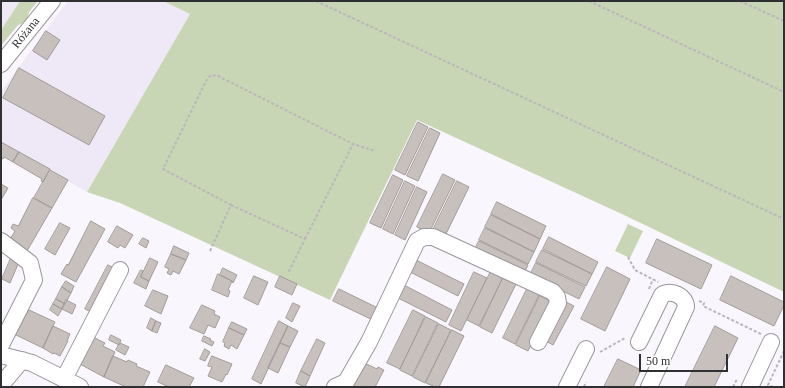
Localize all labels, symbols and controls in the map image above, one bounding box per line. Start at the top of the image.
street label: Różana [9,14,43,52]
scale bar [641,346,730,372]
text: 50 m [646,354,670,368]

